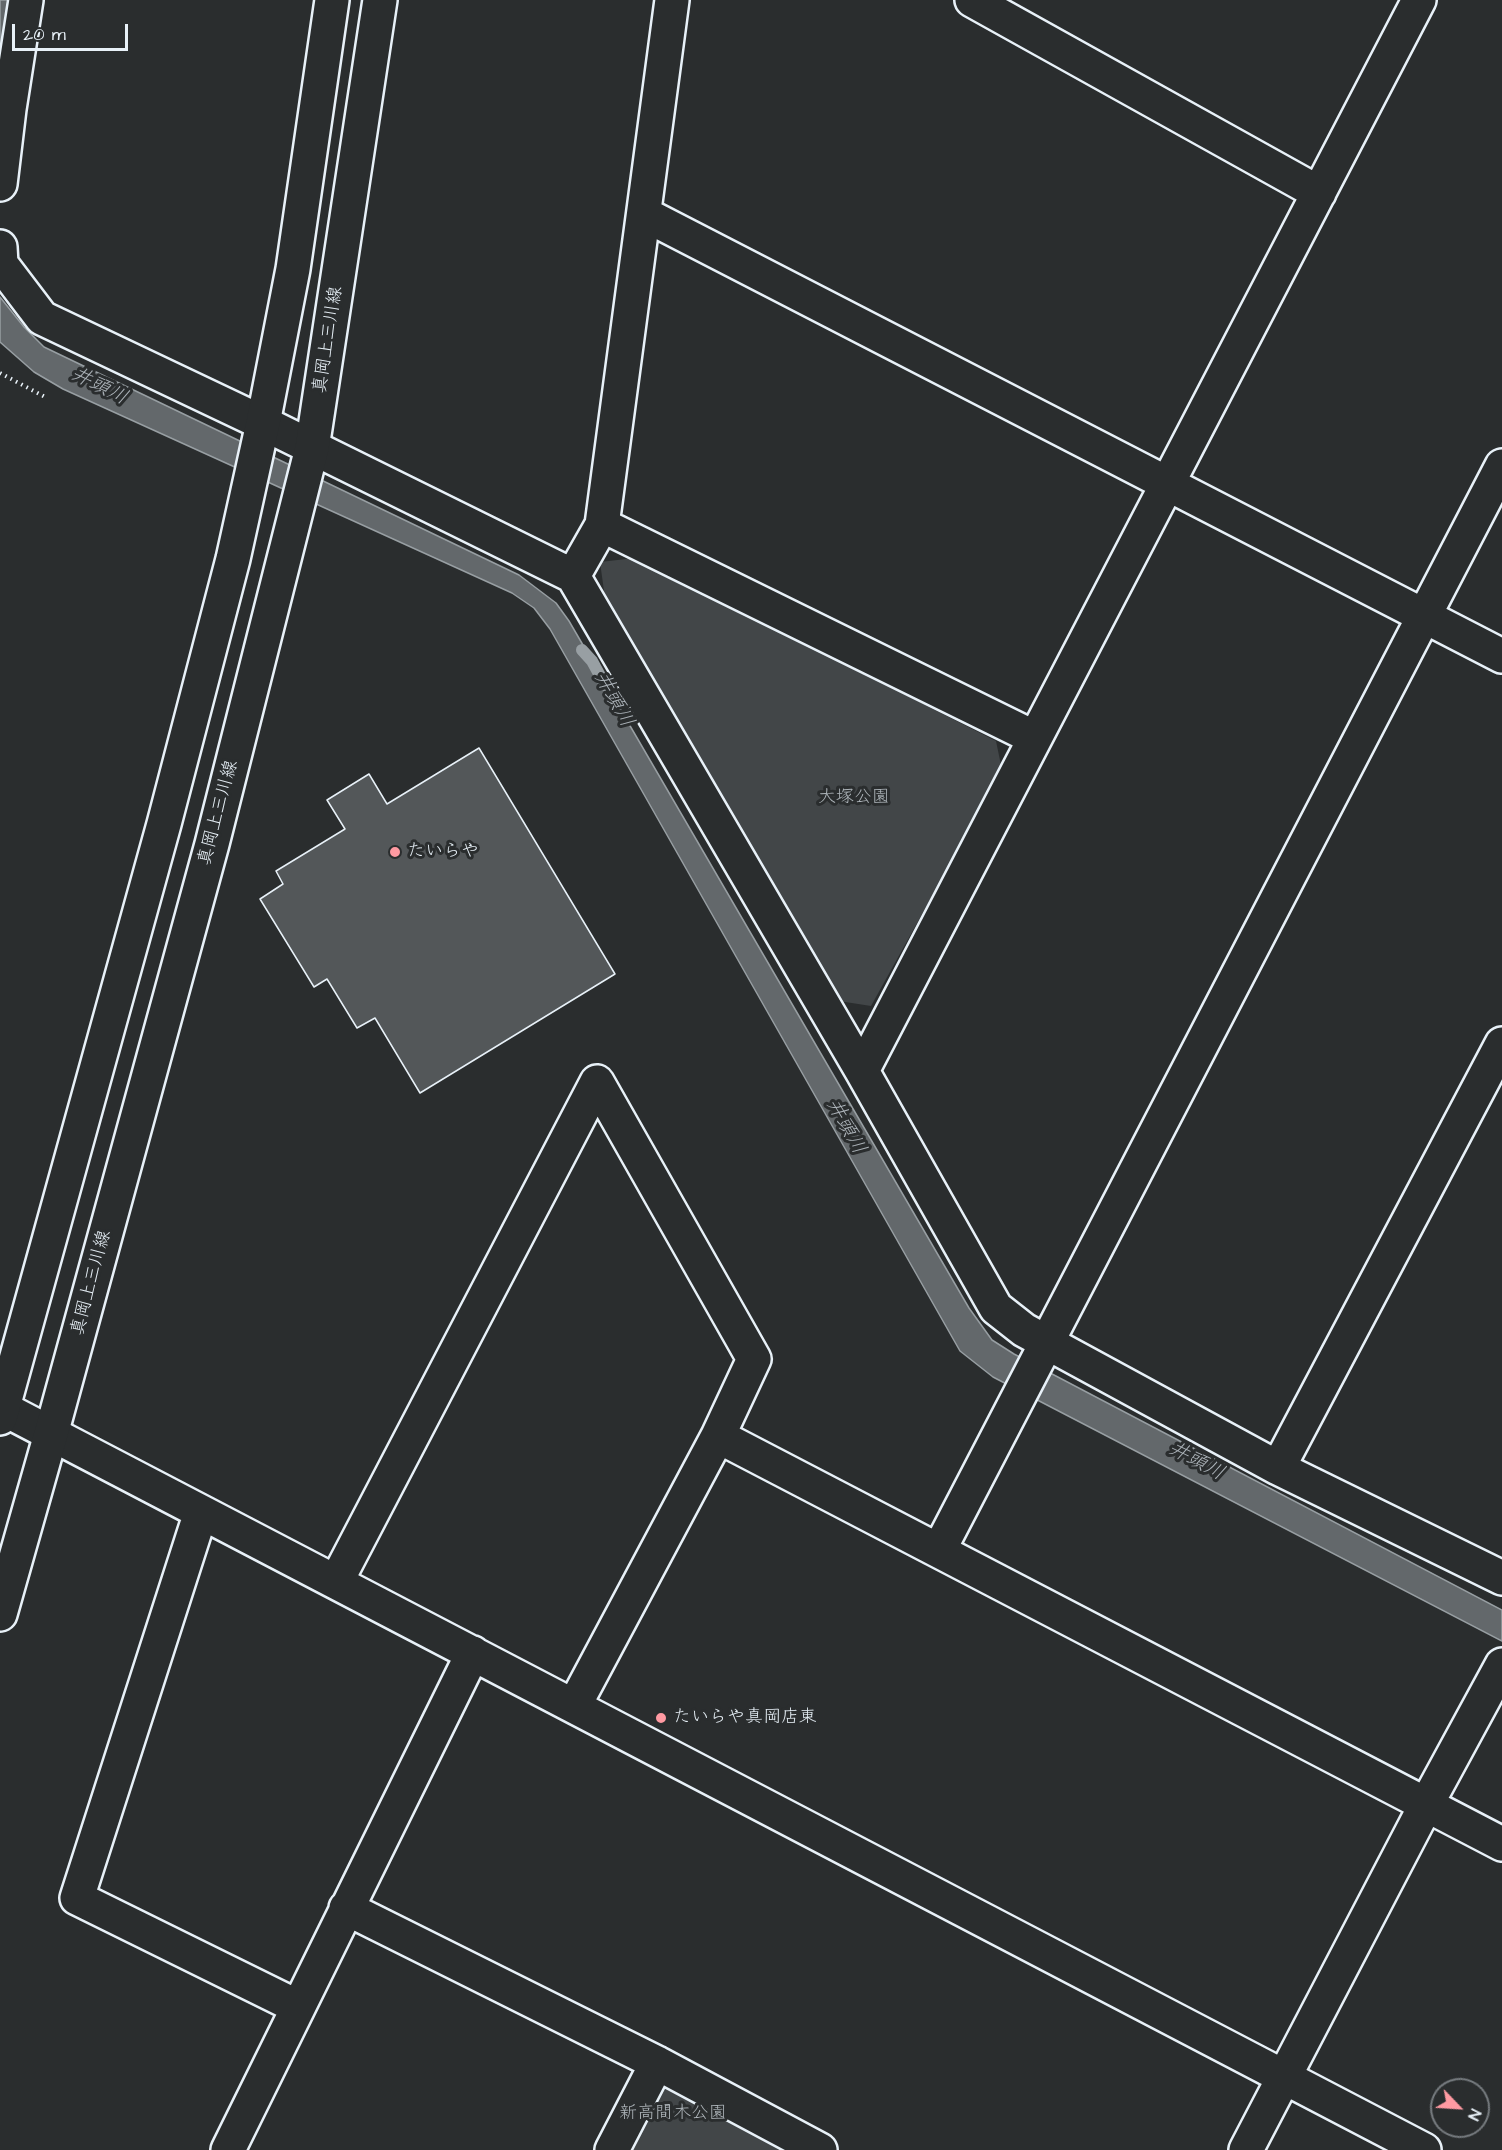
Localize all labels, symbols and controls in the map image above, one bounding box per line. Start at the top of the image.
scale bar [15,12,130,50]
text: 20 m [23,22,66,47]
street label: 真岡上三川線 [310,285,348,395]
water label: 井頭川 [67,363,131,411]
water label: 井頭川 [588,668,638,732]
street label: 真岡上三川線 [195,758,243,868]
park label: 大塚公園 [818,787,890,809]
place label: たいらや [407,841,479,863]
marker: たいらや [388,845,402,859]
water label: 井頭川 [820,1095,870,1159]
street label: 真岡上三川線 [68,1228,116,1338]
water label: 井頭川 [1164,1437,1228,1487]
place label: たいらや真岡店東 [673,1707,817,1729]
marker: たいらや真岡店東 [654,1711,668,1725]
north arrow [1430,2078,1490,2138]
park label: 新高間木公園 [619,2103,727,2125]
text: N [1462,2106,1487,2124]

